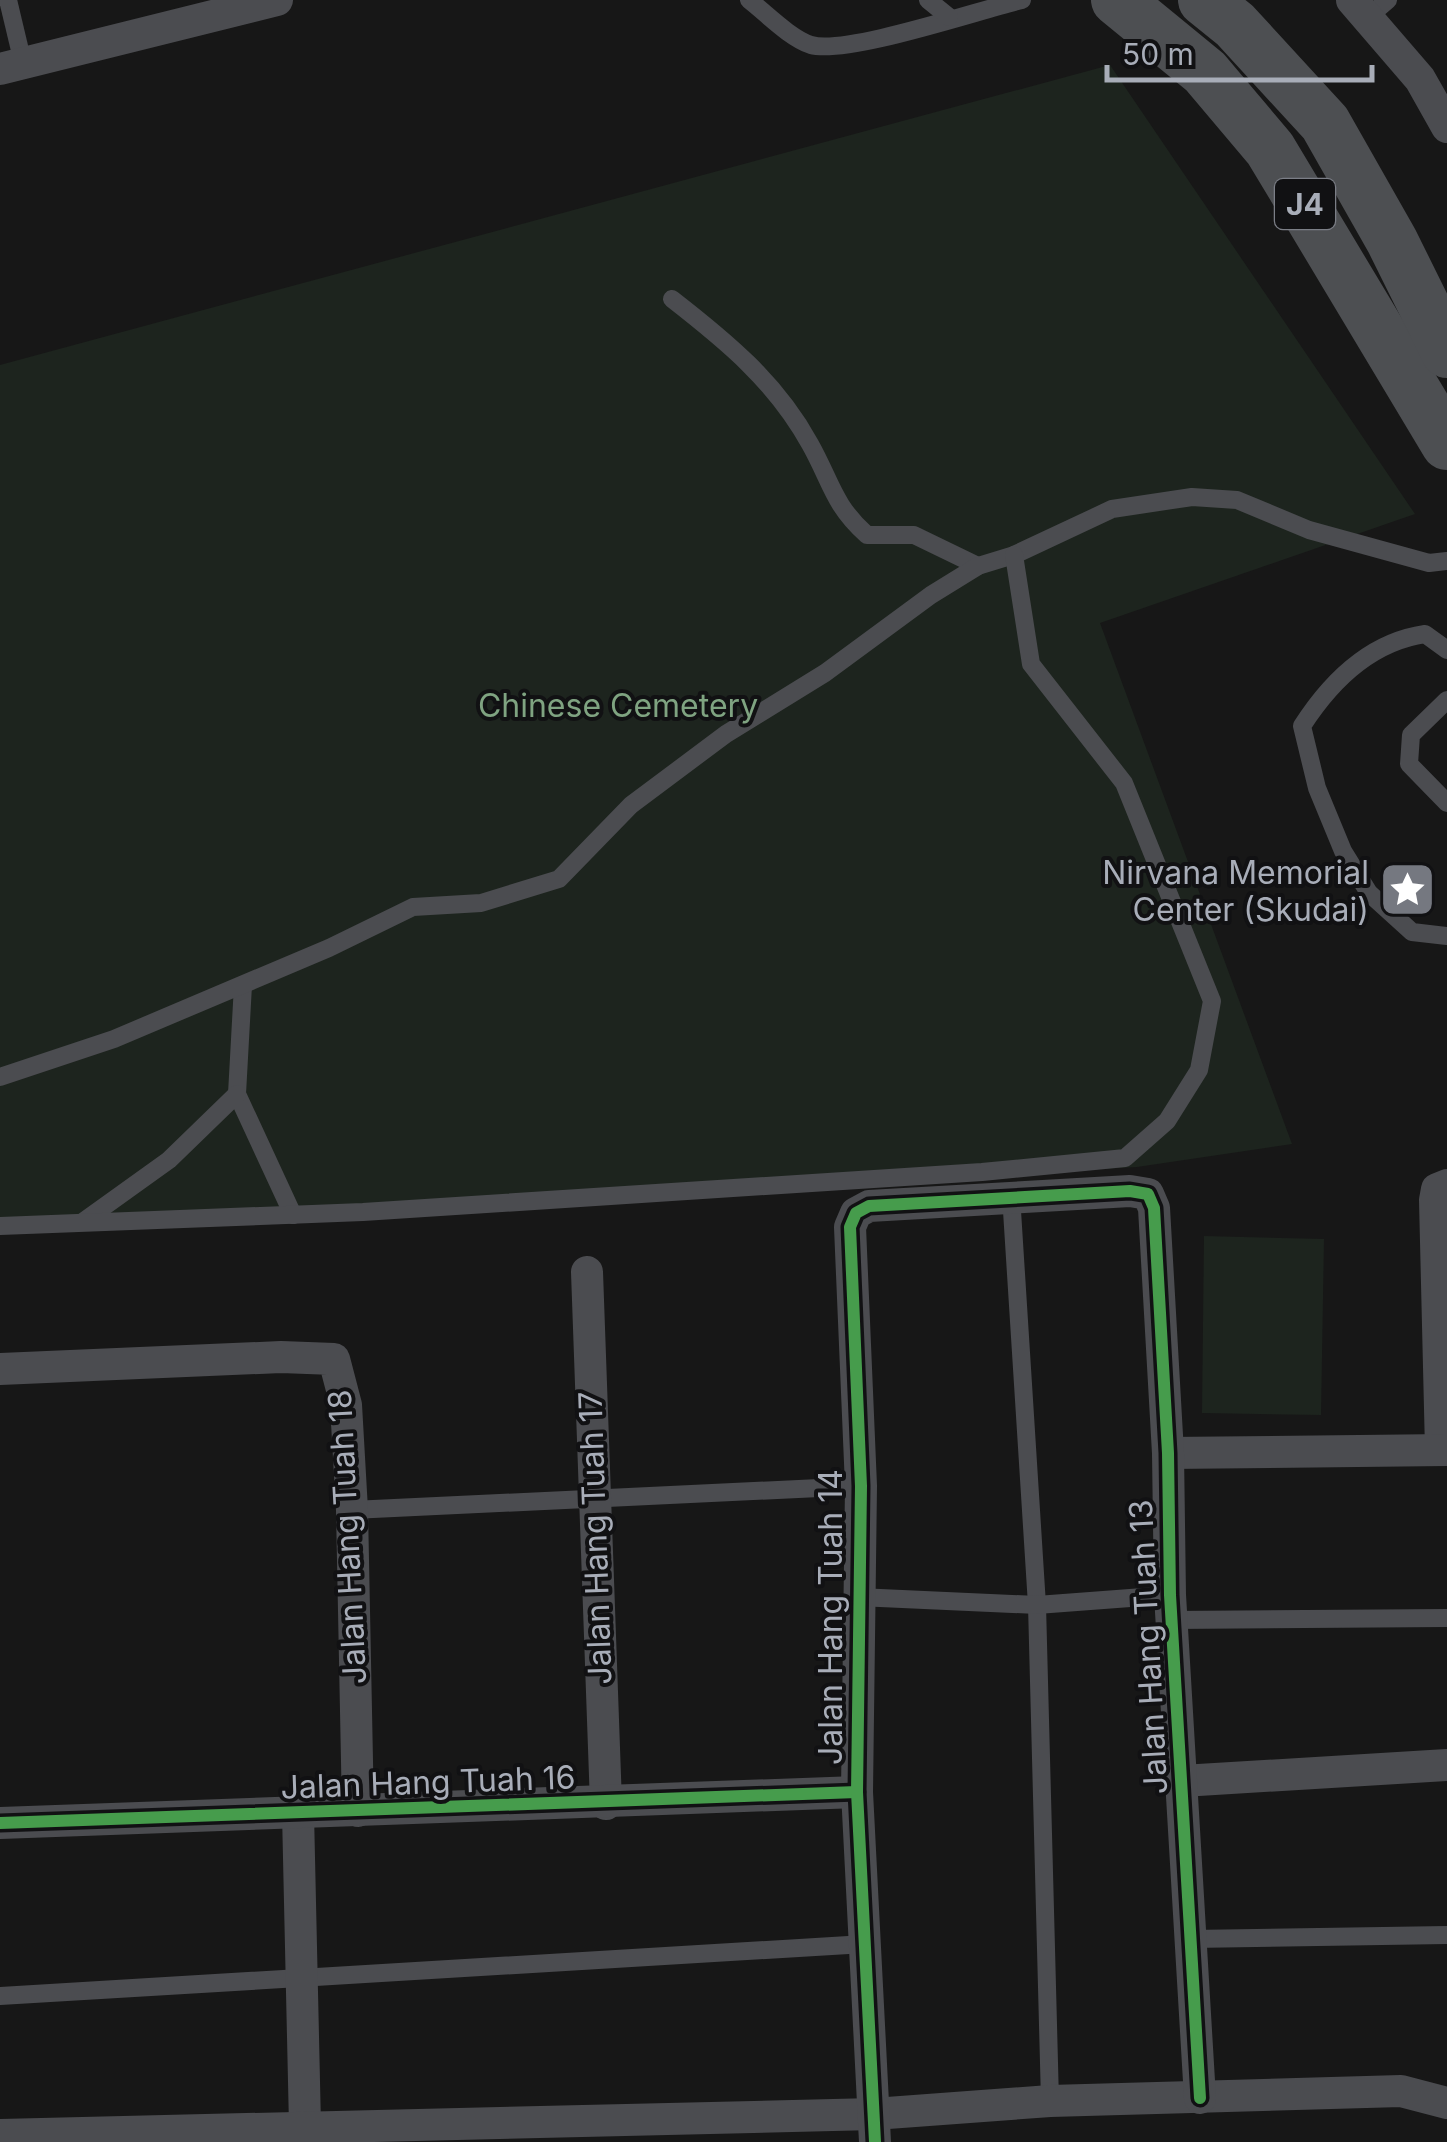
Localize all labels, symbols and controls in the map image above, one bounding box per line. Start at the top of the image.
scale bar [1107,20,1372,82]
text: 50 m [1122,36,1194,72]
road number: J4 [1275,179,1335,229]
park label: Chinese Cemetery [478,686,758,725]
place label: Nirvana Memorial Center (Skudai) [1102,853,1369,929]
place icon: Nirvana Memorial Center (Skudai) [1378,860,1438,920]
street label: Jalan Hang Tuah 18 [320,1389,374,1685]
street label: Jalan Hang Tuah 17 [570,1391,620,1685]
street label: Jalan Hang Tuah 14 [811,1469,850,1765]
street label: Jalan Hang Tuah 13 [1121,1499,1175,1795]
street label: Jalan Hang Tuah 16 [280,1757,576,1807]

